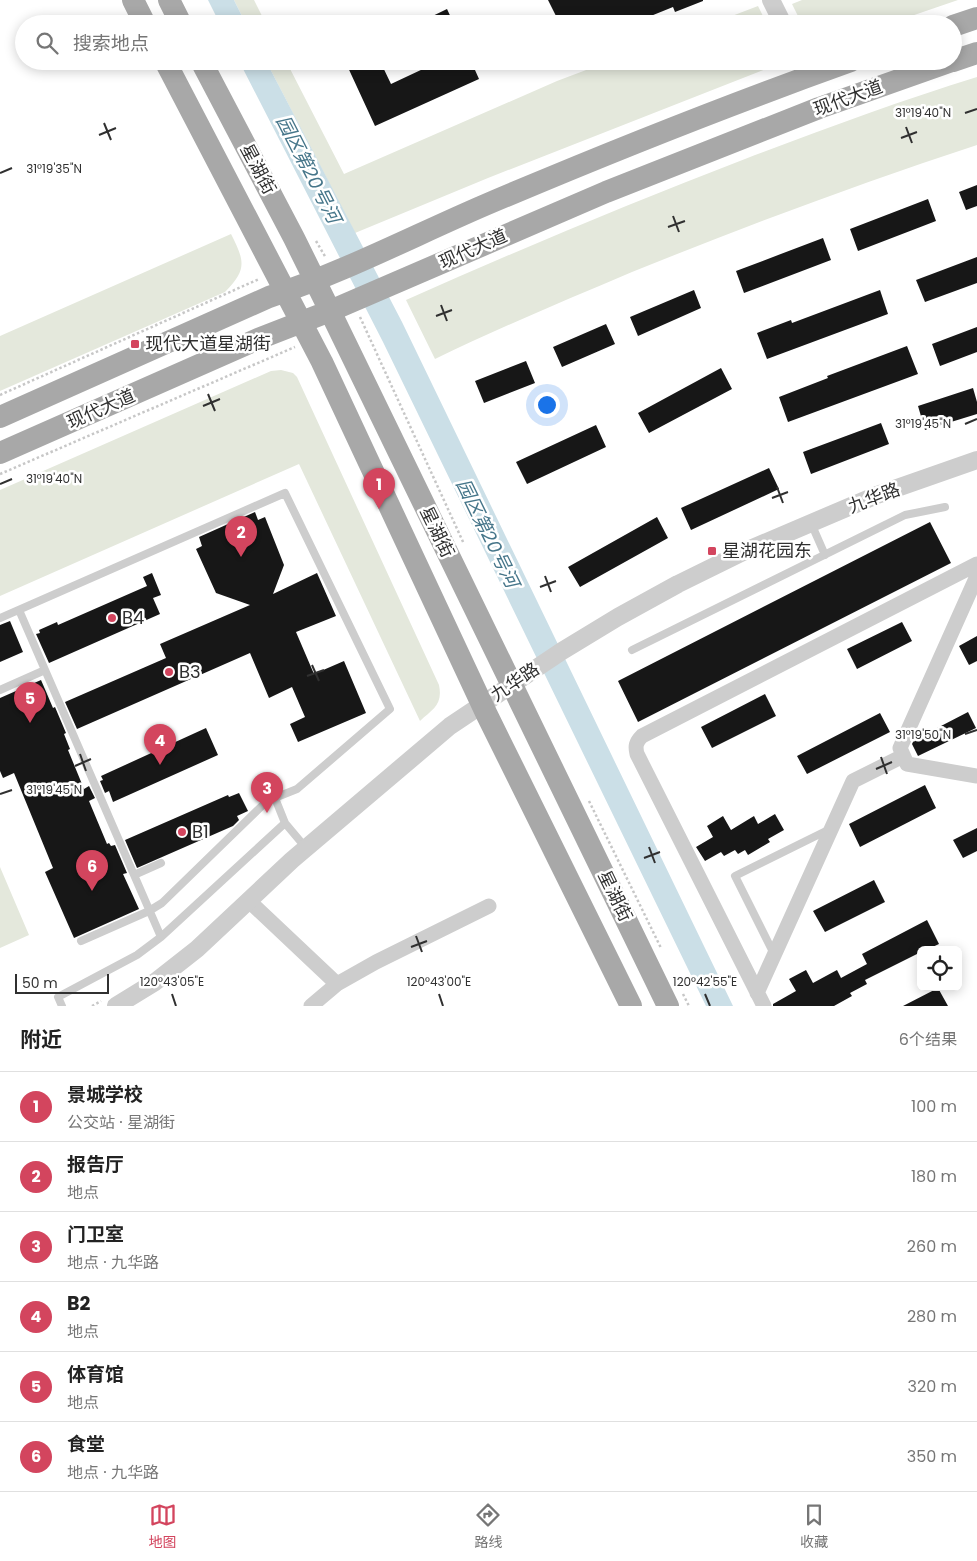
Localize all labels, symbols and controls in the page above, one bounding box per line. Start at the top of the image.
search box [15,15,962,70]
icon: search [33,29,61,57]
text: 搜索地点 [73,30,149,57]
street label: 现代大道 [810,73,886,122]
text: 31°19'40"N [895,104,951,121]
water label: 园区第20号河 [270,111,349,231]
street label: 星湖街 [235,139,282,198]
text: 31°19'35"N [26,160,82,177]
street label: 现代大道 [435,222,511,275]
place label: 现代大道星湖街 [145,331,271,356]
marker: 现代大道星湖街 [129,338,141,350]
street label: 现代大道 [63,382,139,435]
your location [534,392,560,418]
text: 31°19'45"N [895,415,951,432]
pin: 1 [363,468,395,509]
text: 31°19'40"N [26,470,82,487]
water label: 园区第20号河 [450,474,527,596]
street label: 九华路 [844,476,904,519]
street label: 星湖街 [414,502,461,562]
pin: 2 [225,516,257,557]
place label: 星湖花园东 [722,538,812,563]
marker: 星湖花园东 [706,545,718,557]
place label: B4 [122,605,144,630]
marker: B4 [106,612,118,624]
street label: 九华路 [485,656,544,707]
place label: B3 [179,659,201,684]
marker: B3 [163,666,175,678]
pin: 5 [14,682,46,723]
pin: 4 [144,724,176,765]
text: 31°19'50"N [895,726,951,743]
pin: 3 [251,772,283,813]
text: 31°19'45"N [26,781,82,798]
place label: B1 [192,819,209,844]
marker: B1 [176,826,188,838]
pin: 6 [76,850,108,891]
street label: 星湖街 [592,866,639,926]
map controls [917,946,962,991]
button: locate [917,946,962,991]
scale bar [15,971,109,994]
text: 50 m [22,973,58,993]
text: 120°43'05"E [140,973,204,990]
text: 120°43'00"E [407,973,471,990]
text: 120°42'55"E [673,973,737,990]
text: 附近 [20,1025,62,1054]
text: 6个结果 [899,1028,957,1051]
text: 景城学校 [67,1081,143,1108]
text: 1 [33,1095,39,1118]
text: 100 m [911,1095,957,1118]
text: 公交站 · 星湖街 [67,1111,175,1134]
text: 报告厅 [67,1151,124,1178]
text: 2 [31,1165,41,1188]
text: 180 m [911,1165,957,1188]
text: 地点 [67,1181,99,1204]
text: 门卫室 [67,1221,124,1248]
text: 3 [31,1235,41,1258]
text: 260 m [907,1235,957,1258]
text: 地点 · 九华路 [67,1251,159,1274]
text: B2 [67,1290,90,1317]
text: 4 [31,1305,41,1328]
text: 280 m [907,1305,957,1328]
text: 地点 [67,1320,99,1343]
text: 体育馆 [67,1361,124,1388]
text: 5 [31,1375,41,1398]
text: 320 m [908,1375,957,1398]
text: 地点 [67,1391,99,1414]
text: 食堂 [67,1431,105,1458]
text: 6 [31,1445,41,1468]
text: 350 m [907,1445,957,1468]
text: 地点 · 九华路 [67,1461,159,1484]
tab: 地图 [149,1501,177,1553]
tab: 路线 [474,1501,502,1553]
tab: 收藏 [800,1501,828,1553]

